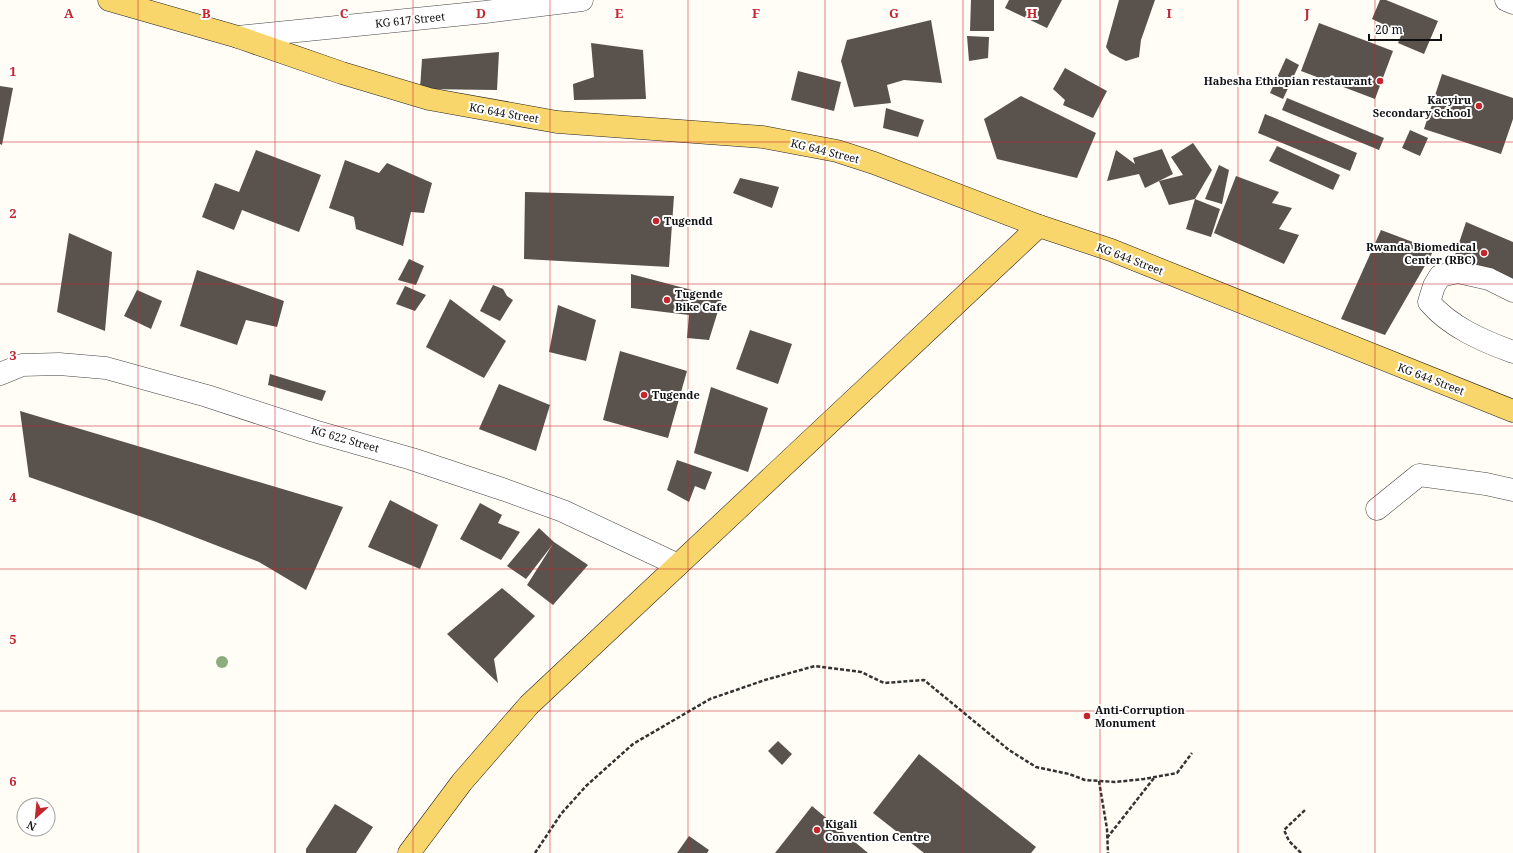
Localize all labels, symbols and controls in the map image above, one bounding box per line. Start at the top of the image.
text: A [64,4,74,22]
text: B [202,4,211,22]
text: C [340,4,349,22]
text: D [476,4,486,22]
text: E [615,4,624,22]
text: F [752,4,760,22]
text: G [889,4,899,22]
text: H [1027,4,1038,22]
text: I [1166,4,1172,22]
text: J [1303,4,1310,22]
street label: KG 617 Street [374,8,446,31]
scale bar [1369,16,1441,42]
text: 20 m [1375,21,1403,38]
text: 1 [9,62,17,80]
place label: Habesha Ethiopian restaurant [1204,73,1373,88]
marker: Habesha Ethiopian restaurant [1375,76,1385,86]
place label: Kacyiru Secondary School [1373,92,1472,120]
street label: KG 644 Street [468,99,540,126]
marker: Kacyiru Secondary School [1474,101,1484,111]
street label: KG 644 Street [789,135,861,166]
text: 2 [9,204,17,222]
place label: Tugendd [664,213,713,228]
marker: Tugendd [651,216,661,226]
street label: KG 644 Street [1095,239,1166,278]
place label: Rwanda Biomedical Center (RBC) [1366,239,1476,267]
marker: Rwanda Biomedical Center (RBC) [1479,248,1489,258]
place label: Tugende Bike Cafe [675,286,727,314]
marker: Tugende Bike Cafe [662,295,672,305]
text: 3 [9,346,17,364]
street label: KG 644 Street [1396,359,1467,398]
place label: Tugende [652,387,700,402]
marker: Tugende [639,390,649,400]
street label: KG 622 Street [309,422,381,455]
text: 4 [9,488,17,506]
text: 5 [9,630,17,648]
place label: Anti-Corruption Monument [1095,702,1185,730]
marker: Anti-Corruption Monument [1082,711,1092,721]
text: 6 [9,772,17,790]
north arrow [16,797,56,837]
place label: Kigali Convention Centre [825,816,930,844]
text: N [24,818,39,835]
marker: Kigali Convention Centre [812,825,822,835]

